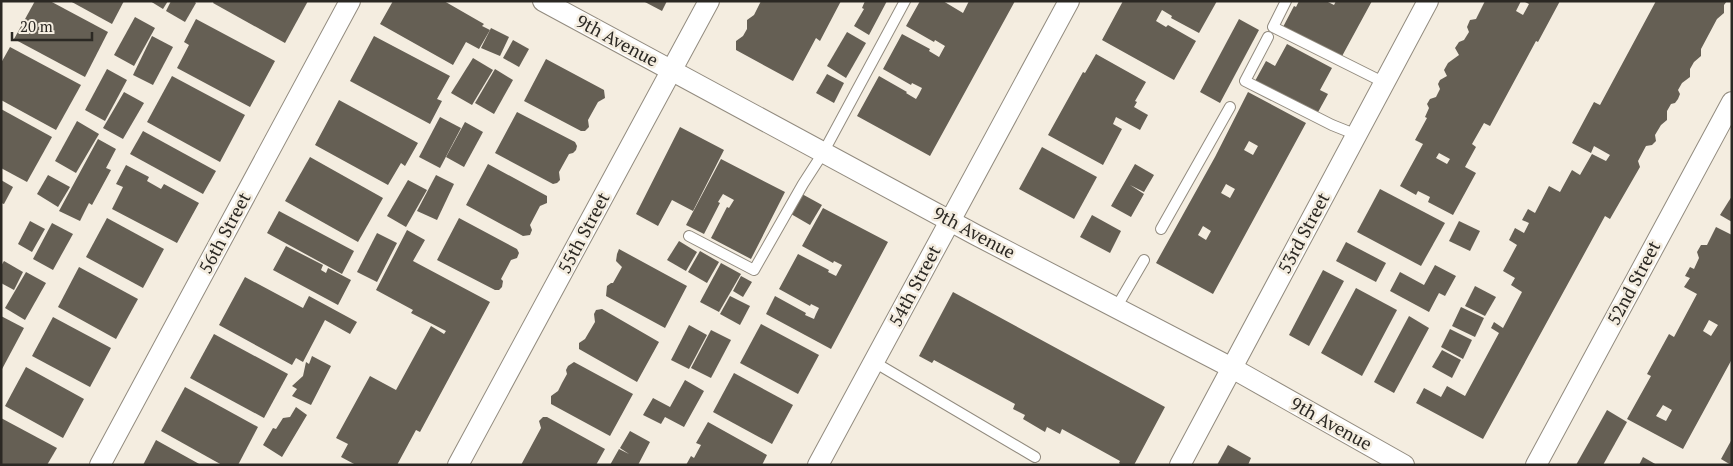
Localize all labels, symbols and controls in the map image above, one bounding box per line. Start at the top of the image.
street label: 9th Avenue [572,8,663,72]
scale bar [12,10,92,42]
text: 20 m [20,16,53,36]
street label: 56th Street [193,187,256,277]
street label: 55th Street [552,187,615,277]
street label: 53rd Street [1272,188,1335,277]
street label: 9th Avenue [929,200,1020,264]
street label: 52nd Street [1601,236,1666,329]
street label: 54th Street [883,240,946,330]
street label: 9th Avenue [1286,391,1377,455]

